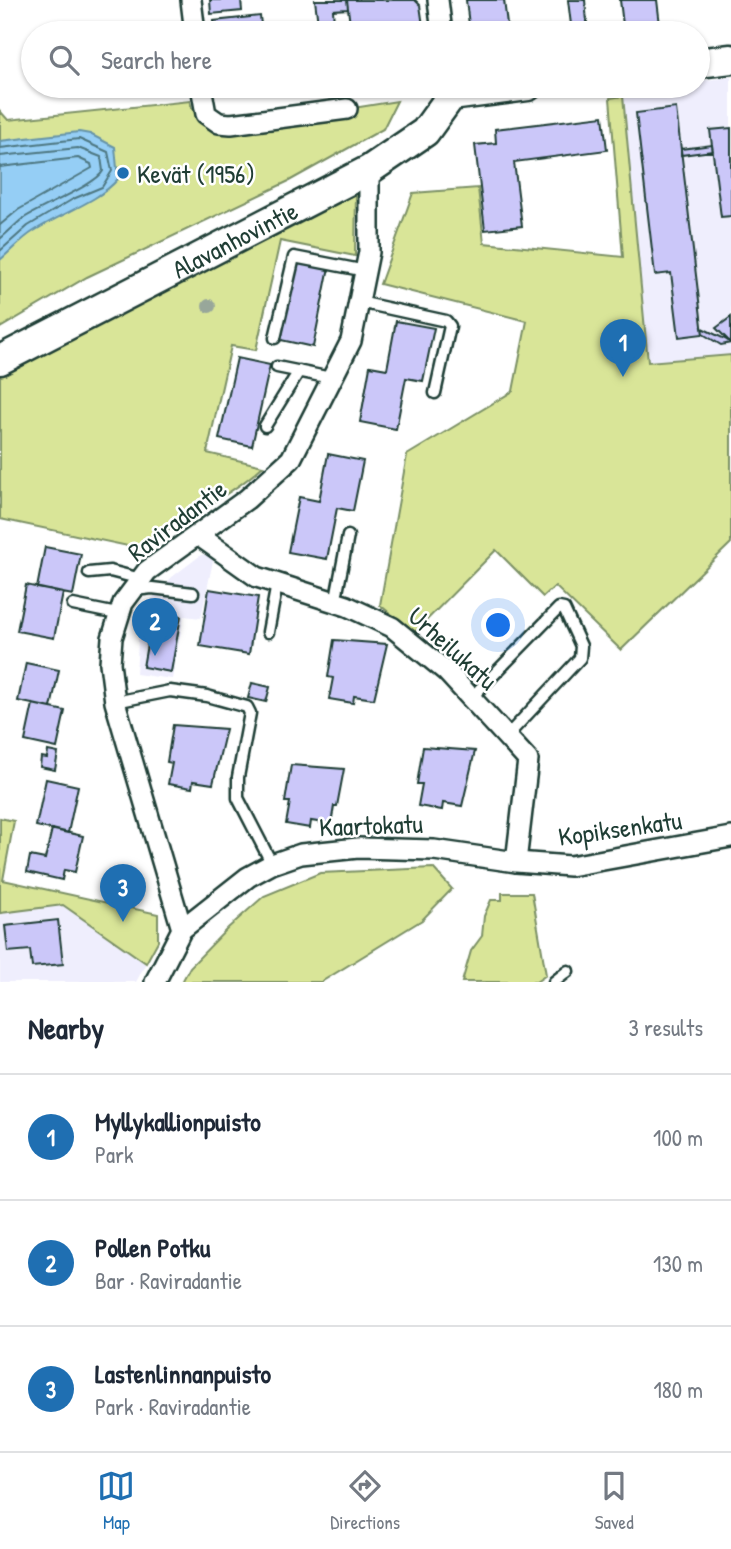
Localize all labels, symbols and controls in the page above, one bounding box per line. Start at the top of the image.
search box [21,21,710,98]
icon: search [45,41,83,79]
text: Search here [101,42,212,77]
place label: Kevät (1956) [137,156,255,191]
marker: Kevät (1956) [115,165,131,181]
street label: Alavanhovintie [166,192,304,286]
pin: 1 [600,319,646,377]
street label: Raviradantie [120,471,234,569]
pin: 2 [132,598,178,656]
street label: Urheilukatu [401,599,505,697]
your location [481,608,515,642]
street label: Kopiksenkatu [556,802,684,854]
street label: Kaartokatu [319,806,423,844]
pin: 3 [100,864,146,922]
text: Nearby [28,1008,104,1048]
text: 3 results [628,1012,703,1043]
text: Myllykallionpuisto [95,1104,261,1139]
text: 1 [47,1122,55,1153]
text: 100 m [653,1122,703,1153]
text: Park [95,1139,133,1170]
text: Pollen Potku [95,1230,210,1265]
text: 2 [46,1248,56,1279]
text: 130 m [653,1248,703,1279]
text: Bar · Raviradantie [95,1265,242,1296]
text: Lastenlinnanpuisto [95,1356,271,1391]
text: 3 [46,1374,56,1405]
text: 180 m [653,1374,703,1405]
text: Park · Raviradantie [95,1391,251,1422]
tab: Map [97,1467,135,1535]
tab: Directions [330,1467,400,1535]
tab: Saved [595,1467,634,1535]

